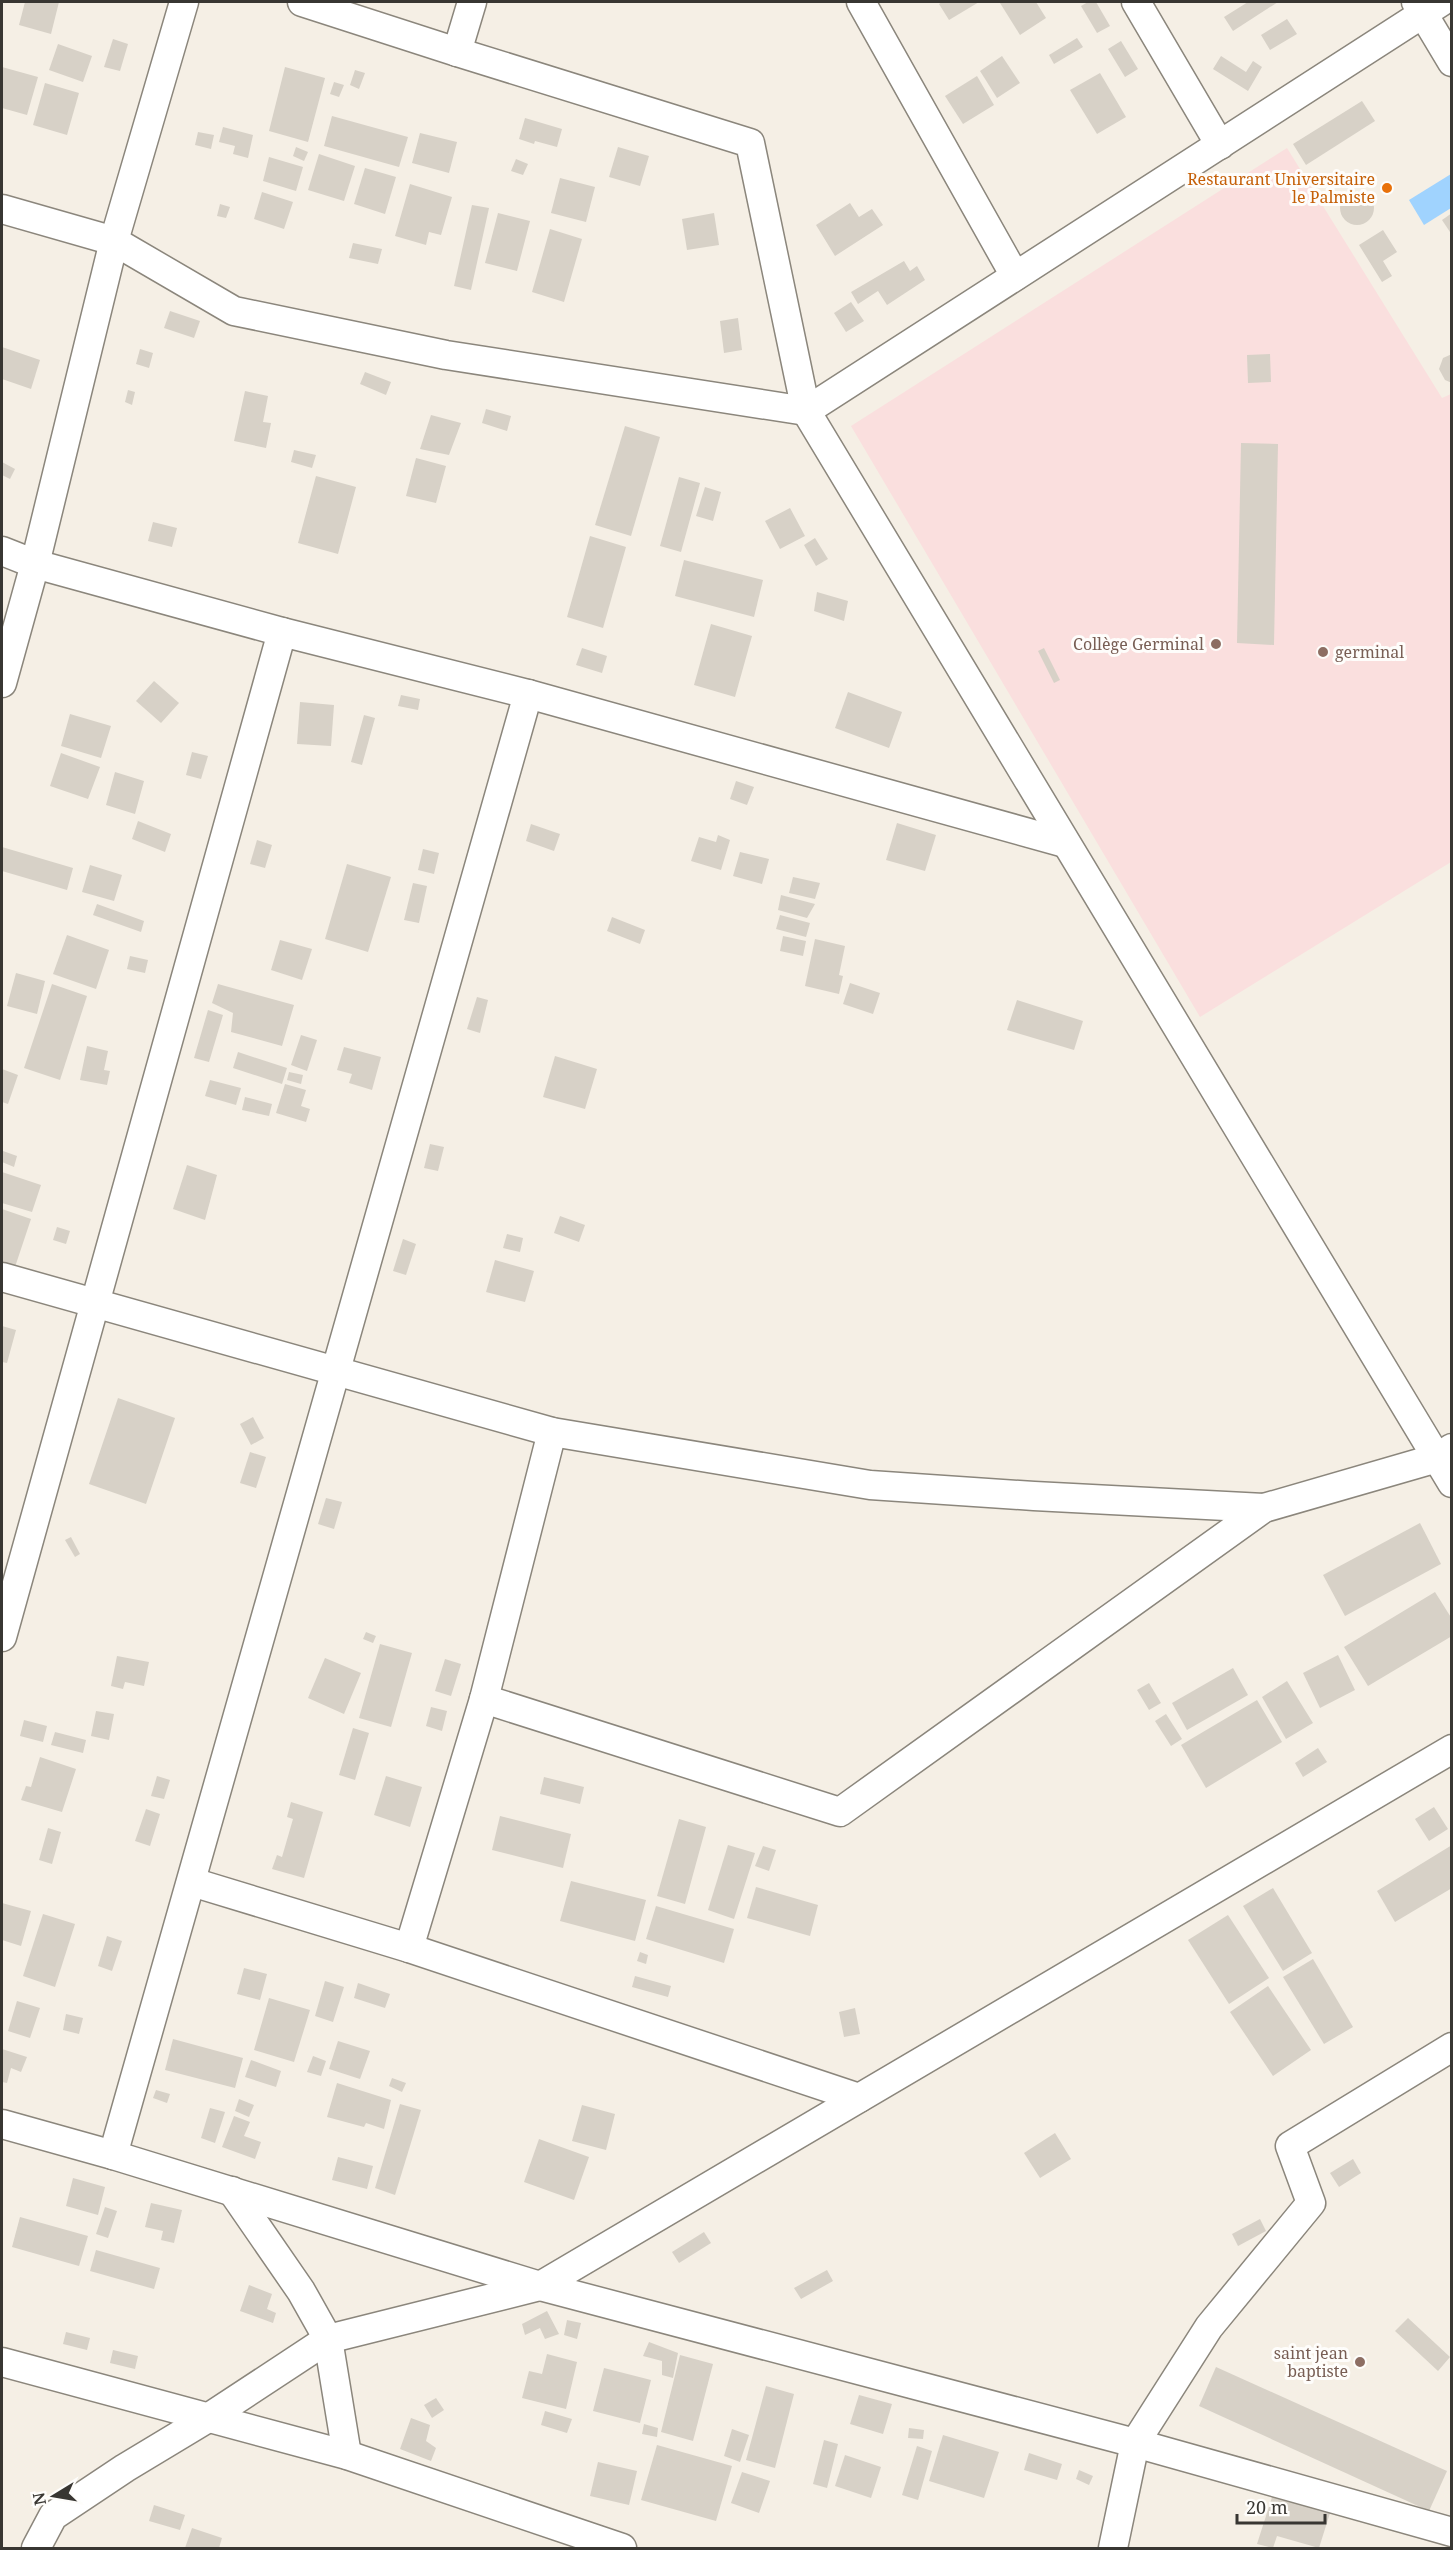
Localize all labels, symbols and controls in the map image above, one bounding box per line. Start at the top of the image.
place label: Restaurant Universitaire le Palmiste [1187,168,1375,208]
marker: Restaurant Universitaire le Palmiste [1380,181,1394,195]
place label: Collège Germinal [1073,633,1204,655]
marker: Collège Germinal [1209,637,1223,651]
place label: germinal [1335,641,1404,663]
marker: germinal [1316,645,1330,659]
place label: saint jean baptiste [1274,2342,1348,2382]
marker: saint jean baptiste [1353,2355,1367,2369]
north arrow [24,2466,84,2526]
scale bar [1237,2487,1326,2525]
text: N [27,2490,51,2507]
text: 20 m [1246,2495,1288,2519]

